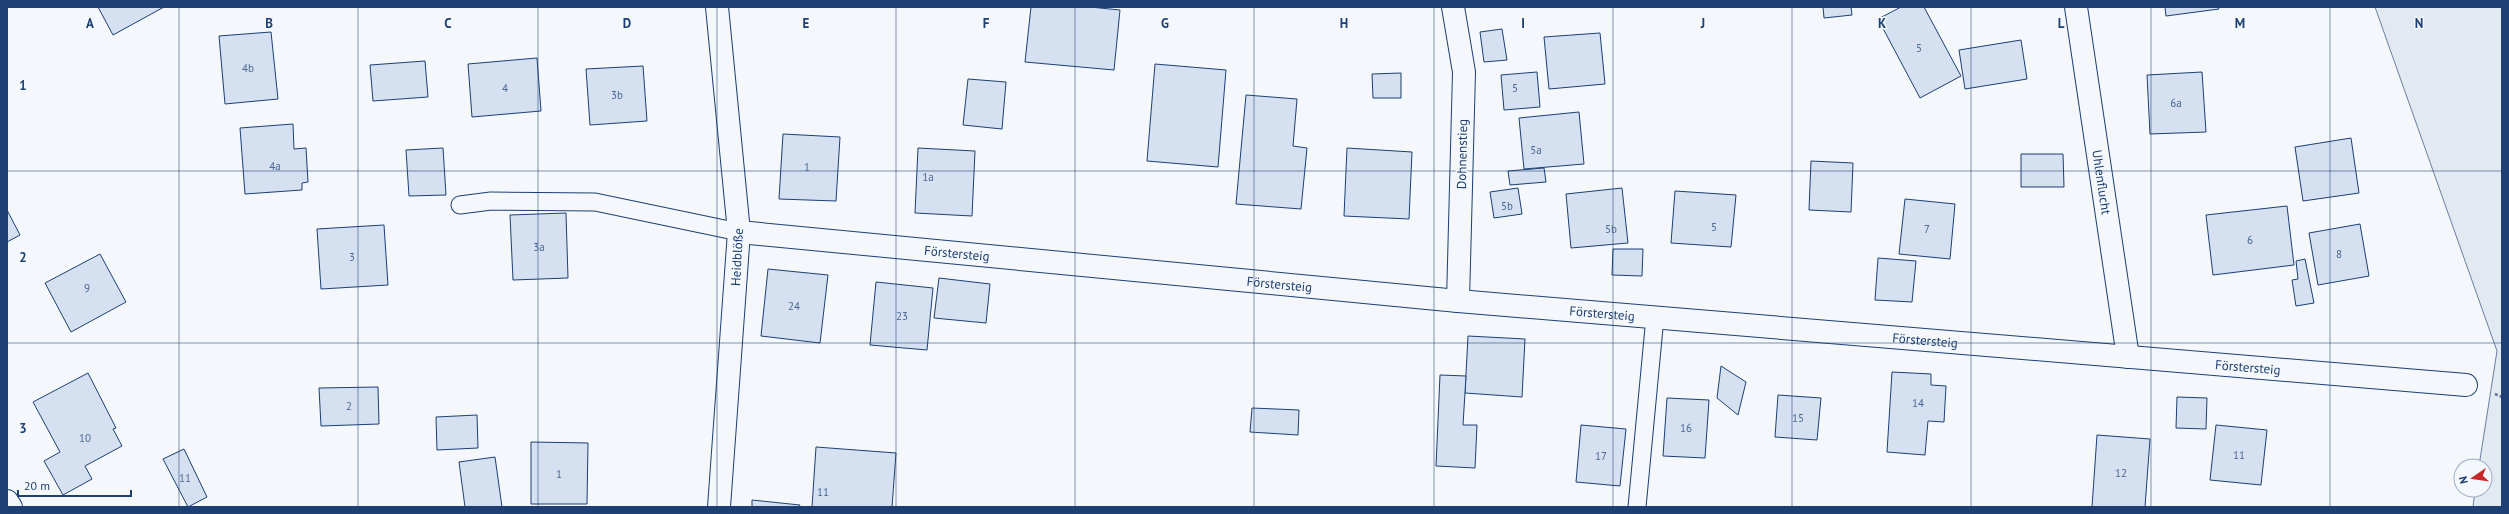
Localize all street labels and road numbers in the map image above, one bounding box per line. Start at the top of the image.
street label: Dohnenstieg [1453,119,1471,189]
street label: Uhlenflucht [2089,149,2115,216]
street label: Heidblöße [727,228,747,286]
street label: Förstersteig [923,241,991,265]
street label: Förstersteig [1246,272,1313,295]
street label: Förstersteig [1569,302,1636,324]
street label: Förstersteig [1892,329,1959,351]
street label: Förstersteig [2214,356,2281,378]

